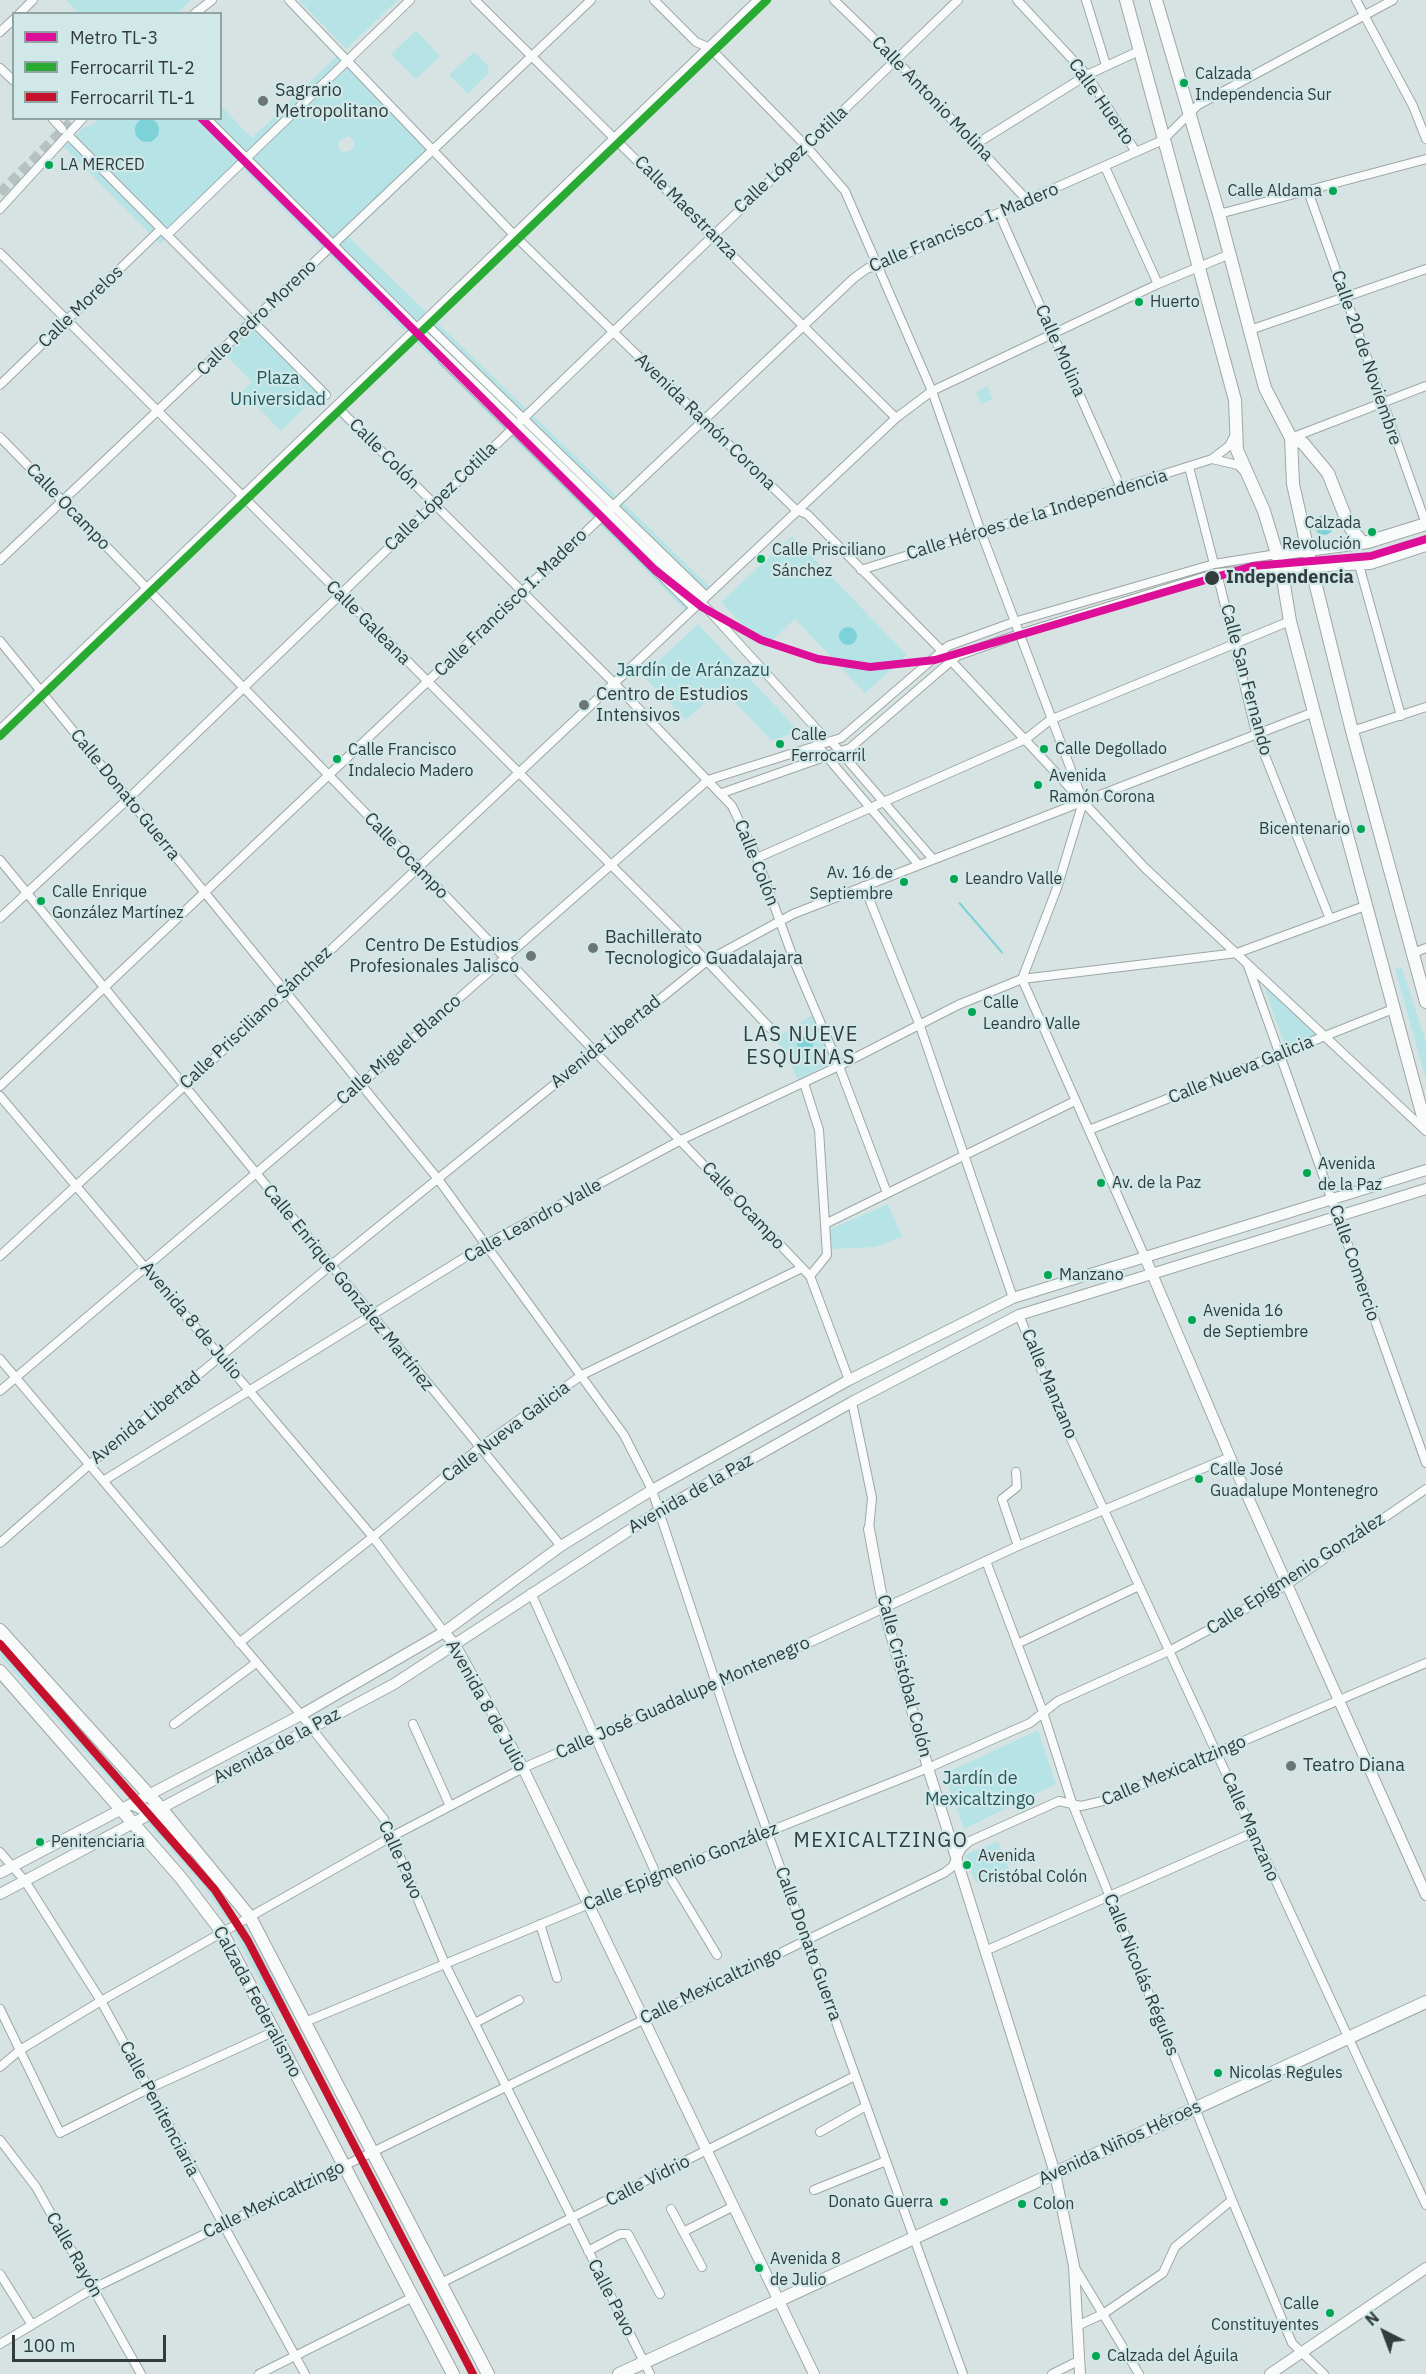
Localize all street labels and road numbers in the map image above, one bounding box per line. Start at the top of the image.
street label: Calle Antonio Molina [867,32,997,166]
street label: Calle Huerto [1063,55,1139,149]
street label: Calle López Cotilla [730,102,852,218]
street label: Calle Maestranza [630,152,742,264]
street label: Calle Francisco I. Madero [866,178,1062,278]
street label: Calle Pedro Moreno [193,255,321,381]
street label: Calle Morelos [34,261,128,353]
street label: Calle 20 de Noviembre [1326,268,1406,448]
street label: Calle Molina [1030,302,1090,400]
street label: Avenida Ramón Corona [630,349,780,495]
street label: Calle Colón [344,414,424,494]
street label: Calle López Cotilla [380,438,502,556]
street label: Calle Ocampo [21,459,115,555]
street label: Calle Héroes de la Independencia [904,465,1170,565]
street label: Calle Francisco I. Madero [430,524,592,682]
street label: Calle Galeana [321,576,415,670]
street label: Calle San Fernando [1215,602,1277,758]
street label: Calle Donato Guerra [65,725,185,865]
street label: Calle Ocampo [359,808,453,904]
street label: Calle Colón [729,817,783,909]
street label: Calle Prisciliano Sánchez [175,942,337,1094]
street label: Calle Miguel Blanco [332,990,466,1110]
street label: Avenida Libertad [546,991,666,1093]
street label: Calle Nueva Galicia [1165,1031,1317,1109]
street label: Calle Ocampo [697,1158,789,1254]
street label: Calle Leandro Valle [460,1174,606,1268]
street label: Calle Enrique González Martínez [258,1180,438,1396]
street label: Calle Comercio [1324,1202,1384,1324]
street label: Avenida 8 de Julio [135,1258,247,1384]
street label: Calle Manzano [1016,1326,1082,1442]
street label: Avenida Libertad [86,1367,206,1469]
street label: Calle Nueva Galicia [438,1377,574,1487]
street label: Avenida de la Paz [625,1449,757,1539]
street label: Calle Epigmenio González [1203,1508,1389,1640]
street label: Calle Cristóbal Colón [872,1592,936,1760]
street label: Calle José Guadalupe Montenegro [552,1632,814,1764]
street label: Avenida 8 de Julio [441,1636,531,1776]
street label: Avenida de la Paz [210,1703,344,1789]
street label: Calle Mexicaltzingo [1098,1731,1250,1811]
street label: Calle Manzano [1216,1769,1284,1885]
street label: Calle Pavo [373,1817,427,1903]
street label: Calle Epigmenio González [581,1818,781,1916]
street label: Calle Donato Guerra [770,1864,846,2024]
street label: Calle Nicolás Régules [1099,1891,1183,2059]
street label: Calzada Federalismo [208,1923,306,2081]
street label: Calle Mexicaltzingo [637,1942,785,2030]
street label: Calle Penitenciaria [114,2038,204,2180]
street label: Avenida Niños Héroes [1035,2096,1205,2190]
street label: Calle Vidrio [602,2151,694,2211]
street label: Calle Mexicaltzingo [200,2156,348,2244]
street label: Calle Rayón [41,2209,107,2301]
street label: Calle Pavo [582,2256,640,2340]

